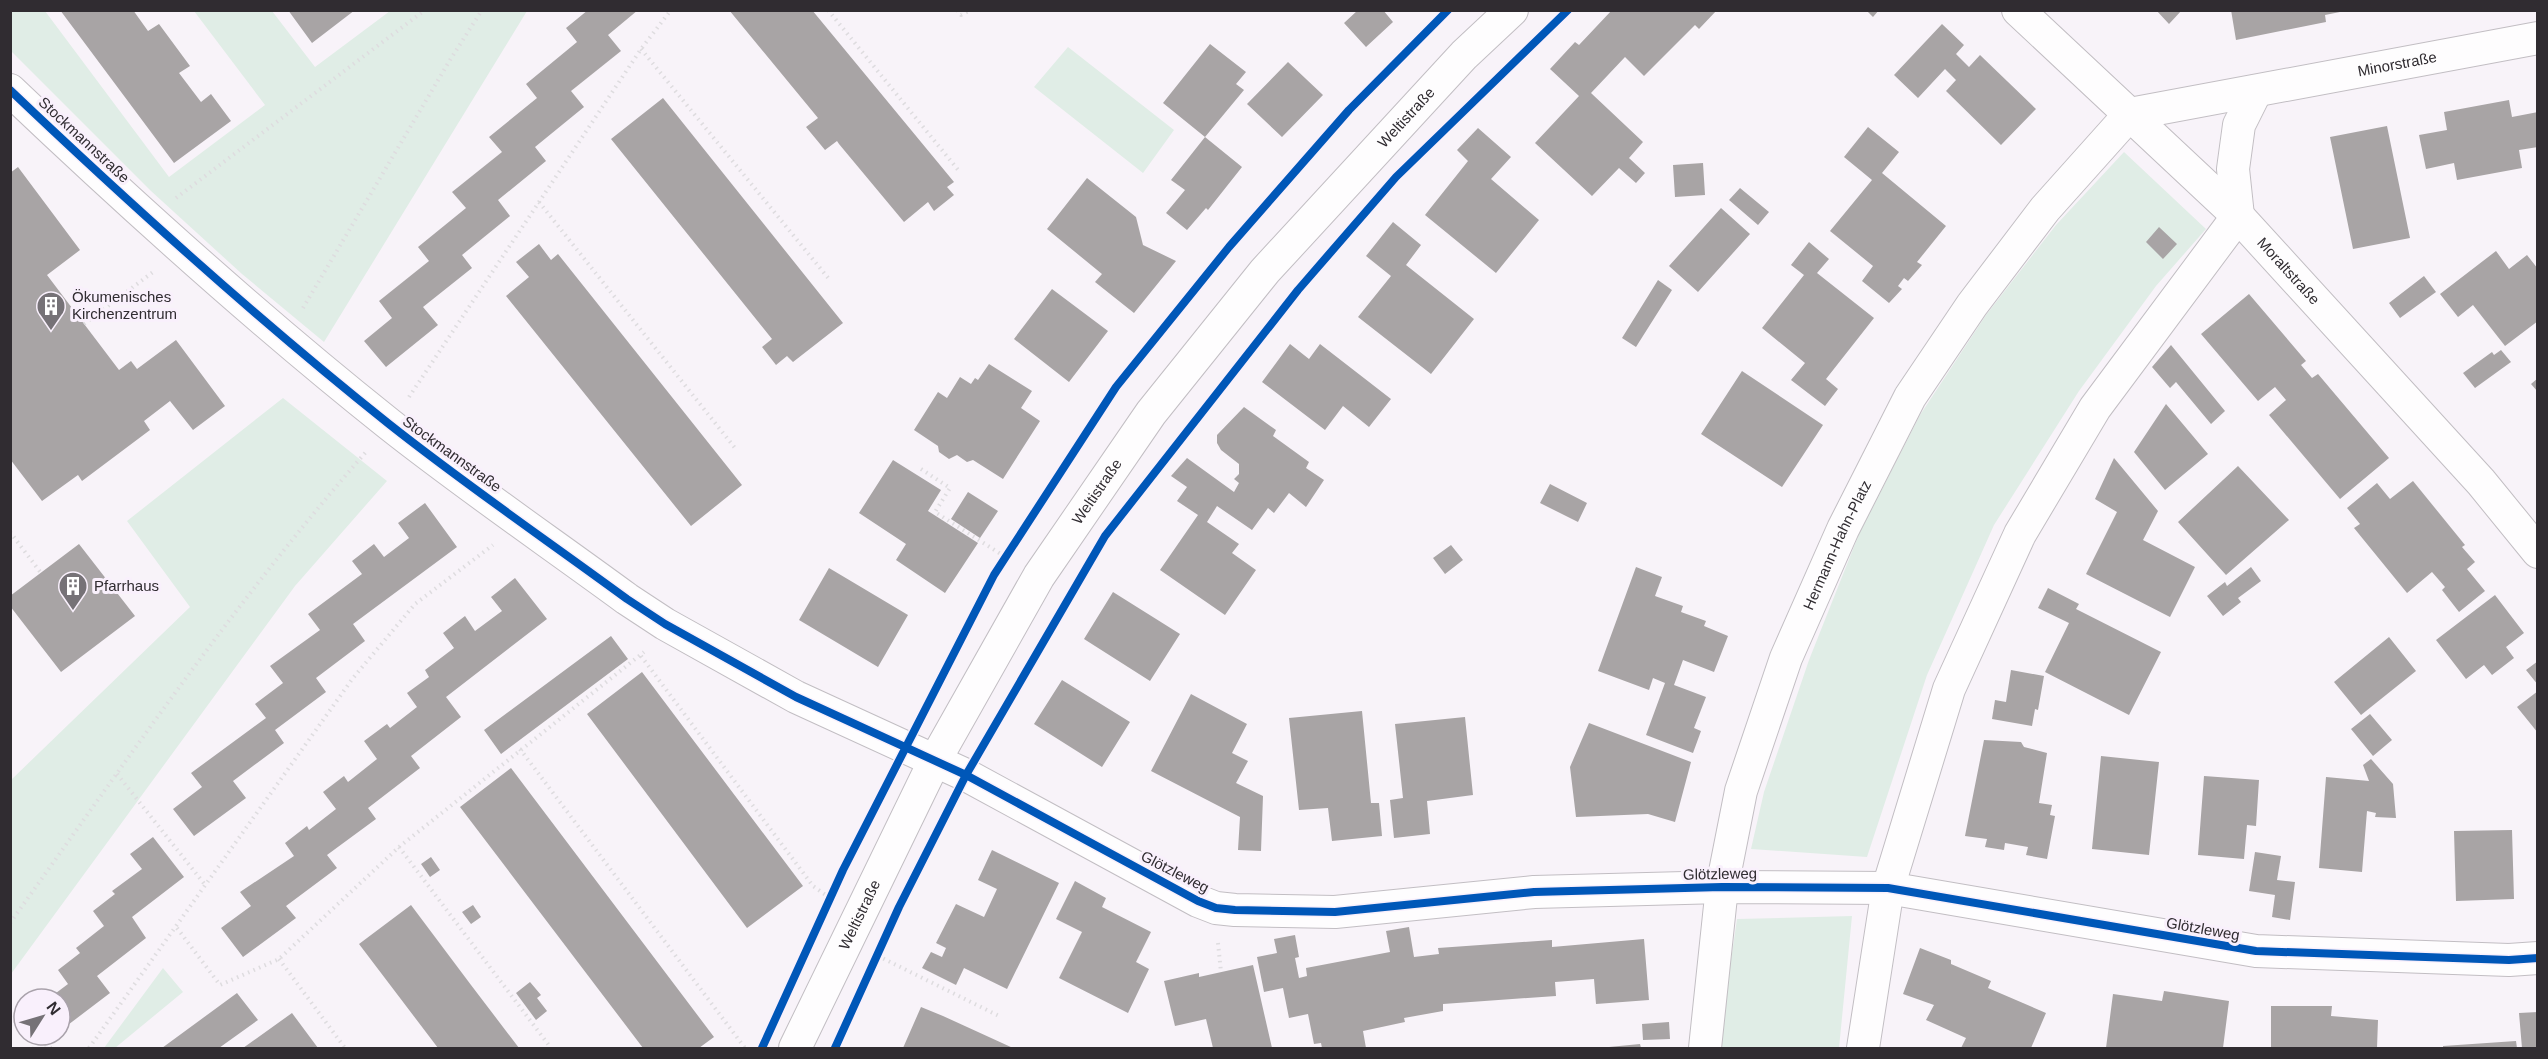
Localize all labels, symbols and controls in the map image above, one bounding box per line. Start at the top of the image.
street label: Minorstraße [2356,48,2438,79]
street label: Weltistraße [1374,84,1438,151]
street label: Stockmannstraße [36,93,133,186]
street label: Moraltstraße [2254,234,2323,308]
place label: Ökumenisches Kirchenzentrum [72,288,177,322]
building icon: Ökumenisches Kirchenzentrum [35,290,67,332]
street label: Stockmannstraße [400,412,505,495]
street label: Weltistraße [1068,455,1125,527]
street label: Hermann-Hahn-Platz [1799,477,1874,612]
building icon: Pfarrhaus [57,570,89,612]
place label: Pfarrhaus [94,577,159,594]
street label: Glötzleweg [1138,847,1212,896]
street label: Glötzleweg [1683,864,1757,883]
street label: Weltistraße [835,877,883,952]
street label: Glötzleweg [2165,914,2241,943]
north arrow [12,987,72,1047]
text: N [43,999,64,1018]

